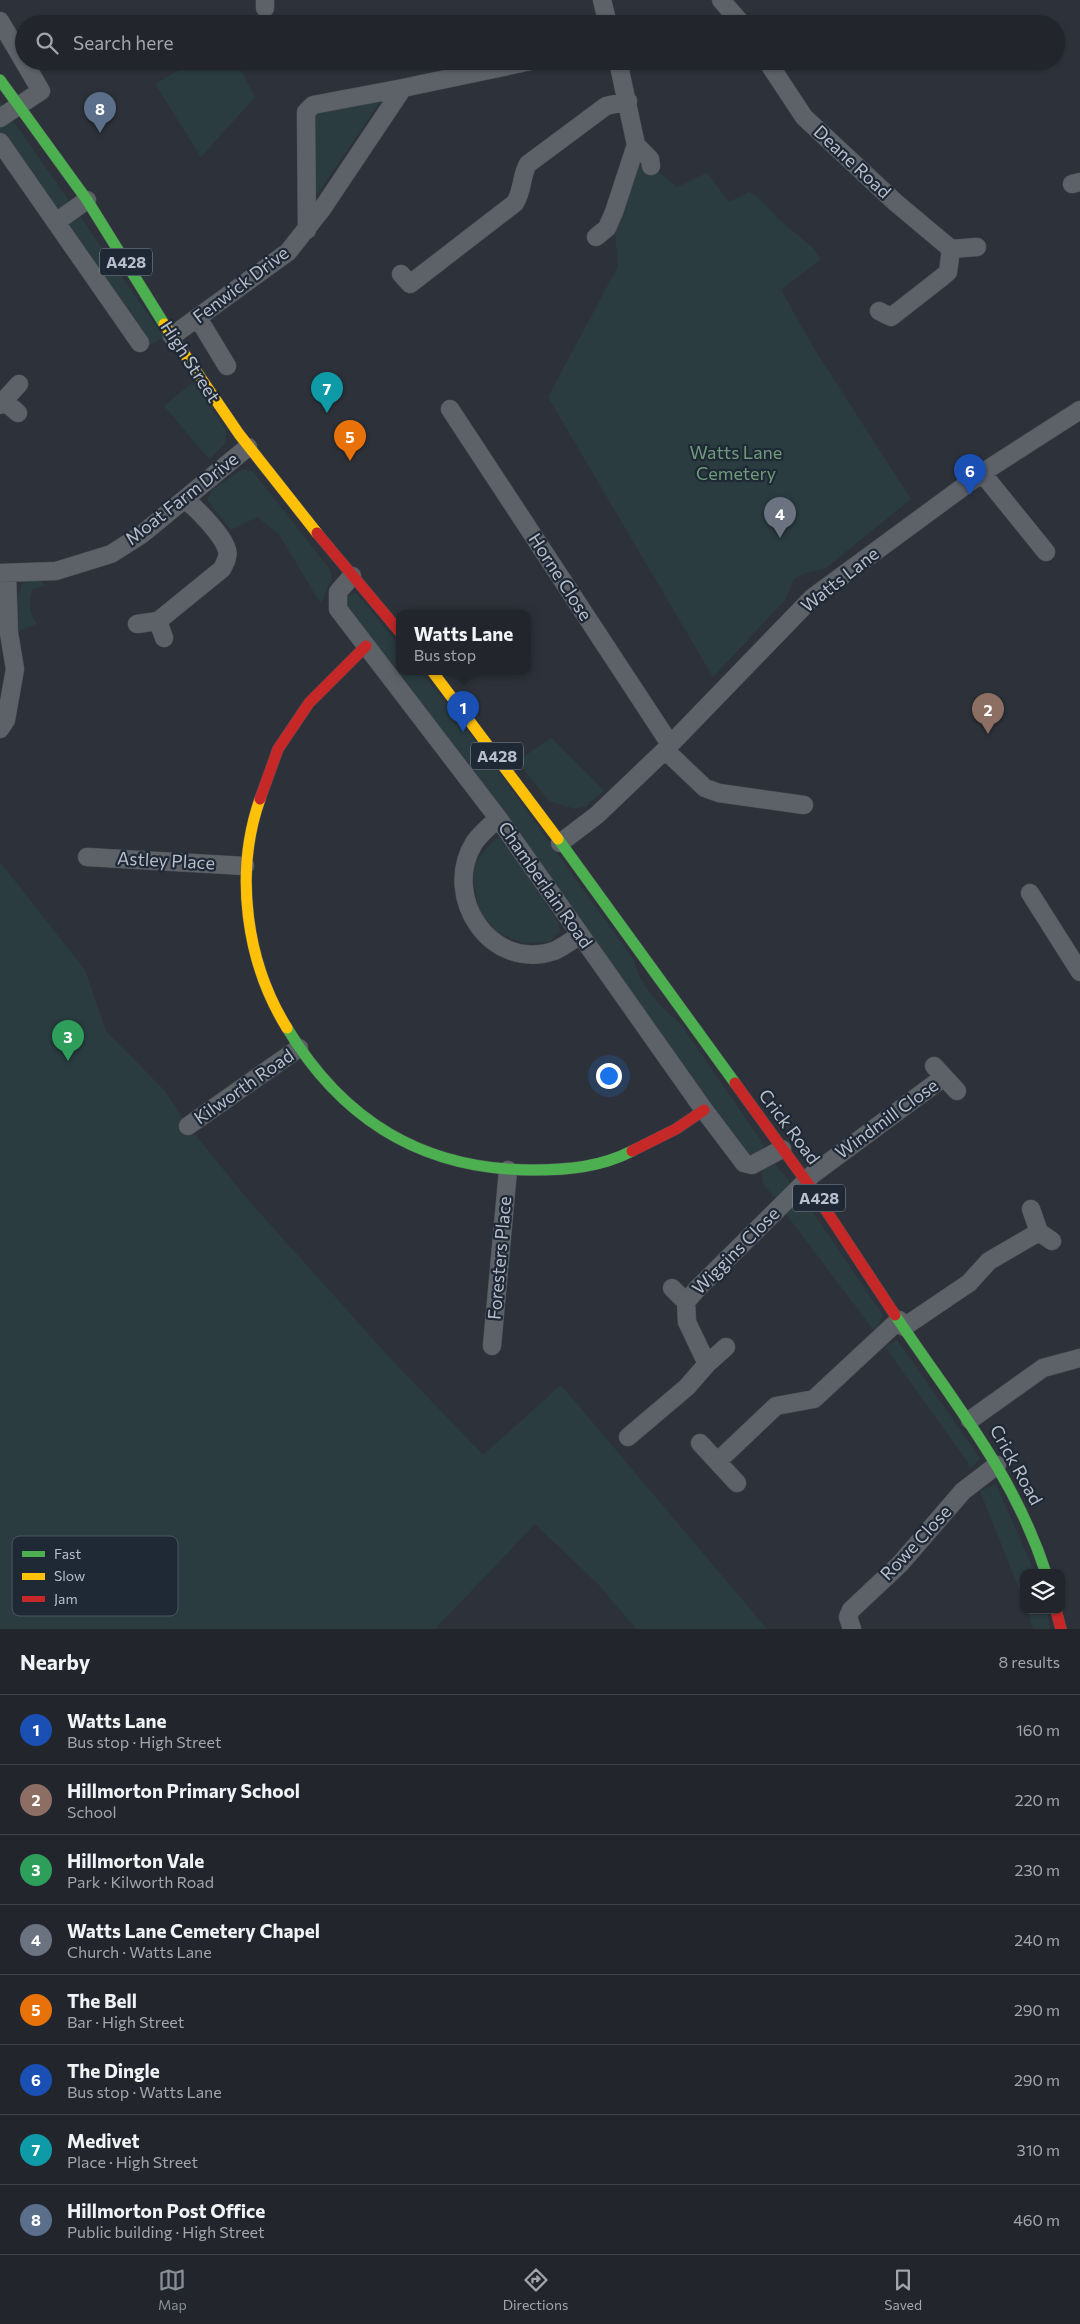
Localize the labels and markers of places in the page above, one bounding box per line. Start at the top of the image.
pin: 8 [84,92,116,133]
pin: 7 [311,372,343,413]
pin: 5 [334,420,366,461]
pin: 6 [954,454,986,495]
pin: 4 [764,497,796,538]
pin: 1 [447,691,479,732]
pin: 2 [972,693,1004,734]
pin: 3 [52,1020,84,1061]

